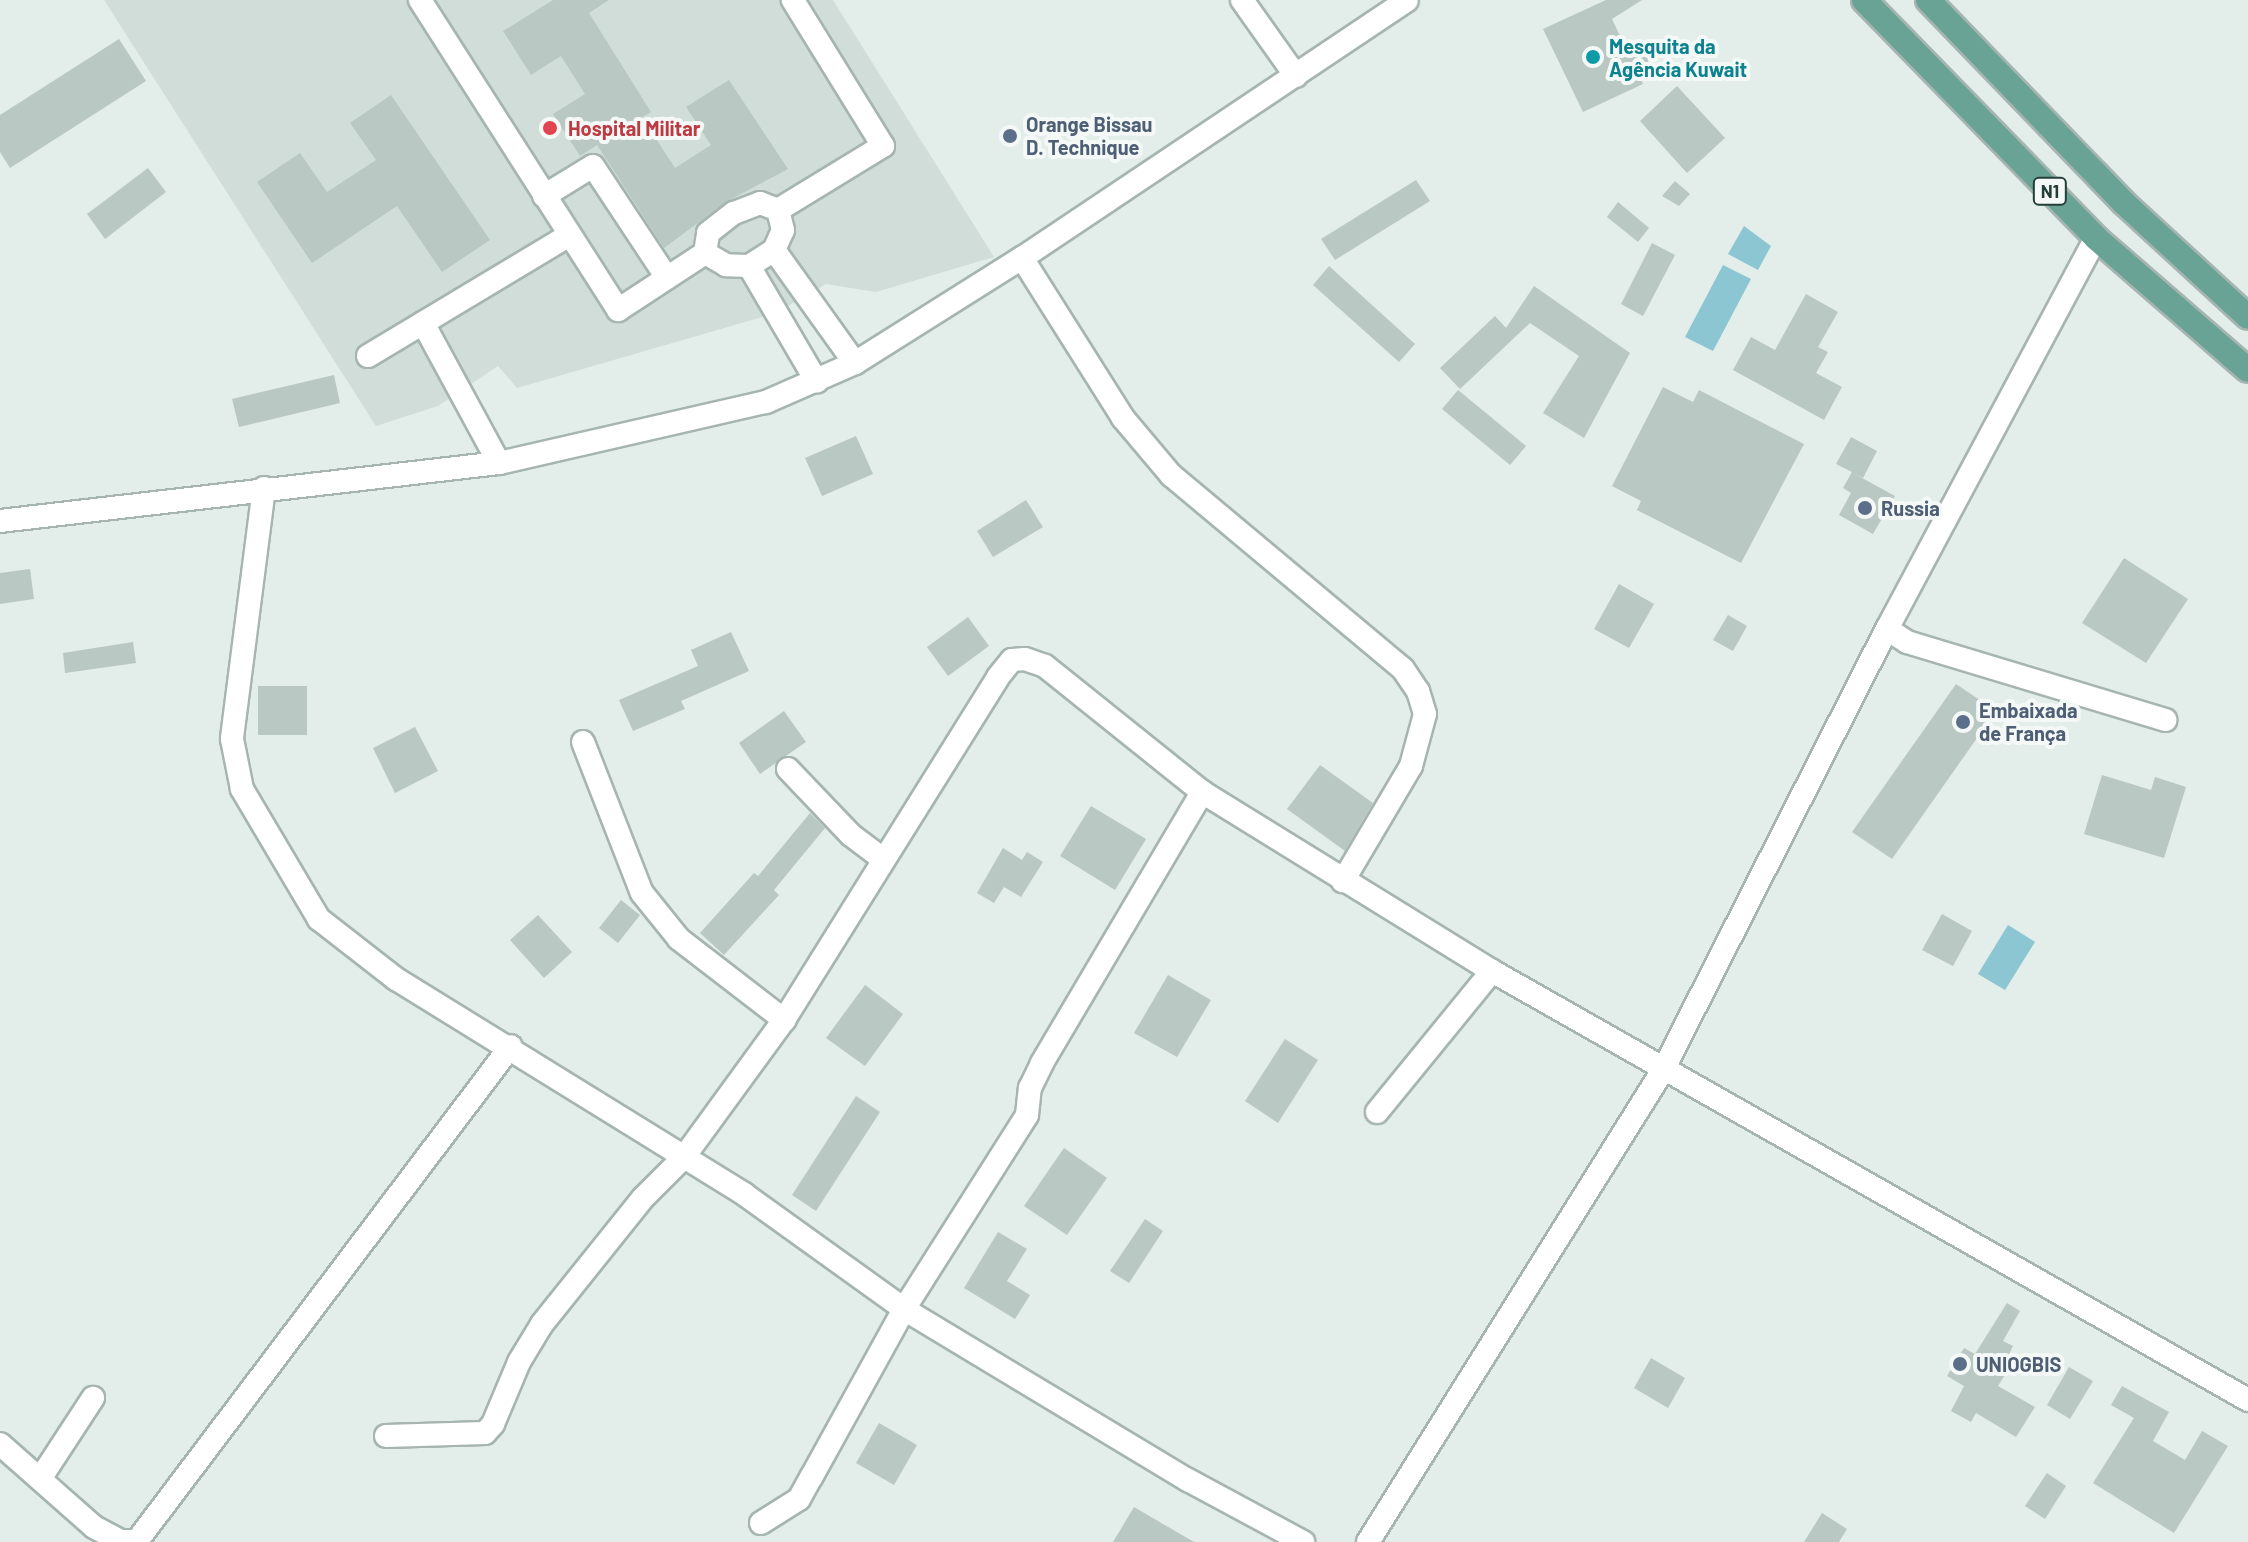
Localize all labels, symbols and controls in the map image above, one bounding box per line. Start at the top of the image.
place label: Mesquita da Agência Kuwait [1609,34,1747,81]
marker: Mesquita da Agência Kuwait [1584,48,1602,66]
place label: Orange Bissau D. Technique [1026,112,1152,159]
place label: Hospital Militar [568,116,700,140]
marker: Hospital Militar [539,117,561,139]
marker: Orange Bissau D. Technique [1001,127,1019,145]
road number: N1 [2032,177,2068,205]
place label: Russia [1881,496,1940,520]
marker: Russia [1856,499,1874,517]
place label: Embaixada de França [1979,698,2078,745]
marker: Embaixada de França [1954,713,1972,731]
place label: UNIOGBIS [1976,1352,2061,1376]
marker: UNIOGBIS [1951,1355,1969,1373]

